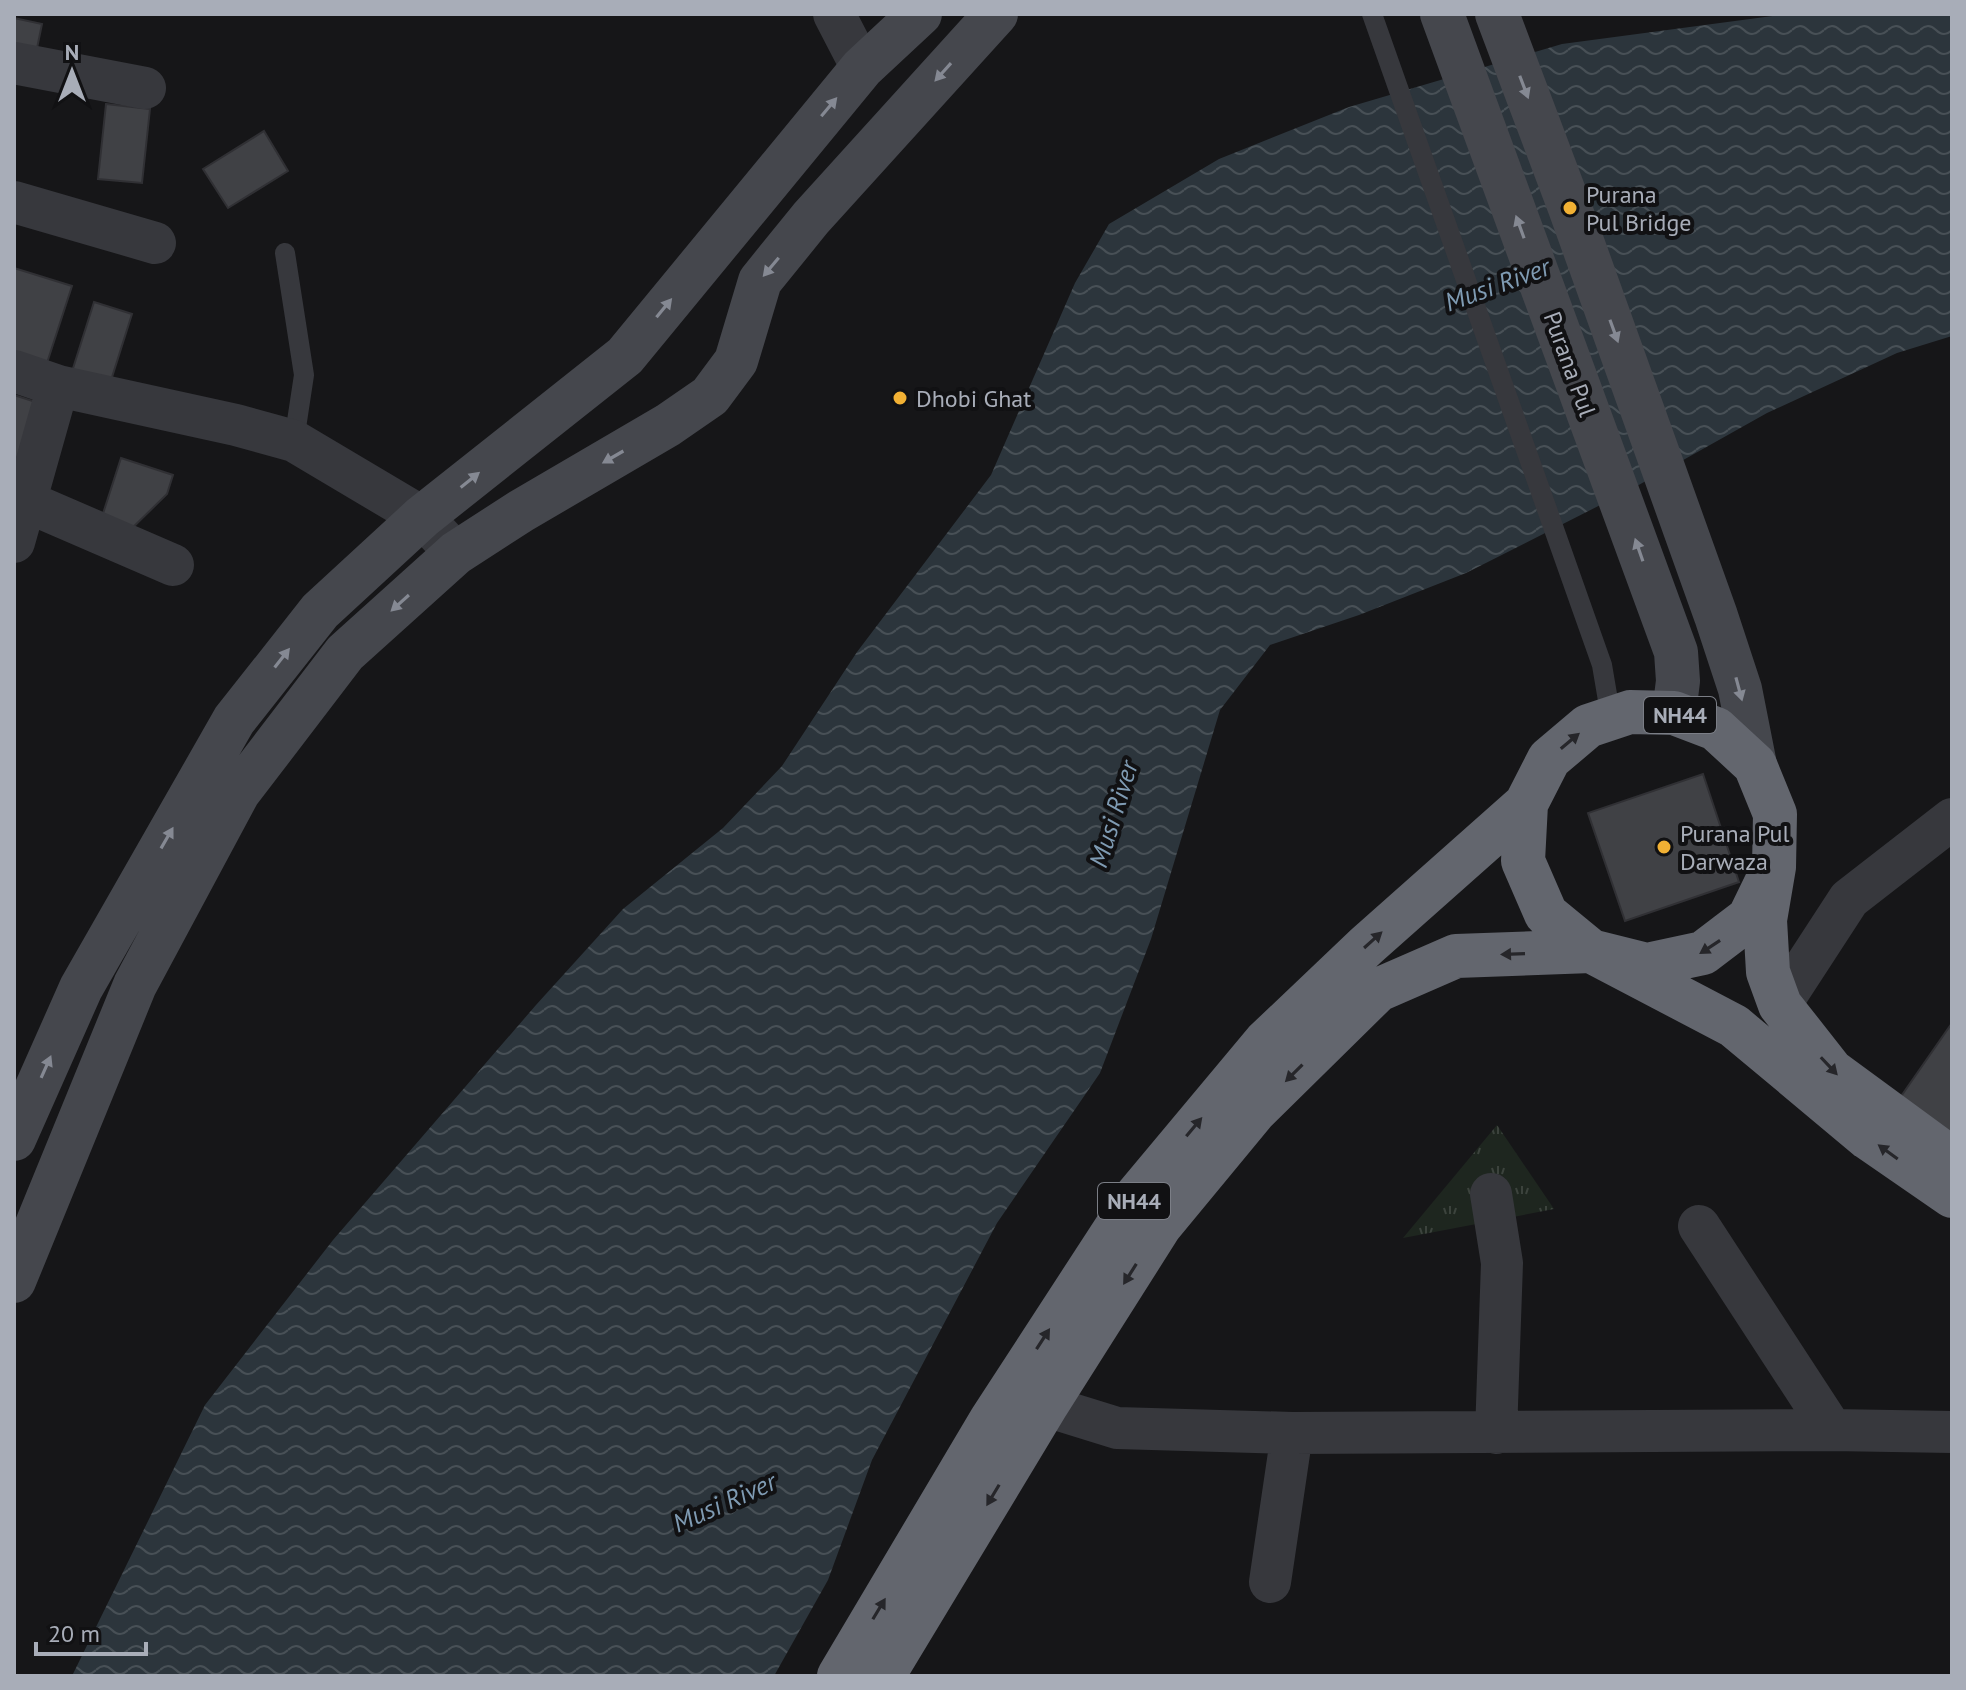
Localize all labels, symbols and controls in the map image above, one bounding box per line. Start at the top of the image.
north arrow [32,32,112,112]
text: N [65,38,79,66]
one-way arrow [935,62,953,81]
one-way arrow [1518,75,1531,99]
one-way arrow [820,98,837,118]
place label: Purana Pul Bridge [1586,179,1692,238]
marker: Purana Pul Bridge [1561,199,1579,217]
one-way arrow [1513,215,1526,239]
water label: Musi River [1440,249,1556,318]
one-way arrow [763,256,780,276]
one-way arrow [655,298,672,318]
street label: Purana Pul [1537,307,1603,421]
one-way arrow [1608,319,1620,343]
place label: Dhobi Ghat [916,383,1031,414]
marker: Dhobi Ghat [891,389,909,407]
one-way arrow [602,450,624,464]
one-way arrow [460,472,480,488]
one-way arrow [1632,538,1644,562]
one-way arrow [390,594,409,612]
one-way arrow [274,648,290,668]
one-way arrow [1734,677,1746,702]
road number: NH44 [1644,697,1716,733]
one-way arrow [1560,733,1580,750]
water label: Musi River [1081,755,1145,871]
place label: Purana Pul Darwaza [1680,818,1790,877]
one-way arrow [160,826,174,849]
marker: Purana Pul Darwaza [1655,838,1673,856]
one-way arrow [1363,931,1383,949]
one-way arrow [1699,939,1721,953]
one-way arrow [1500,948,1525,961]
one-way arrow [39,1056,52,1079]
one-way arrow [1819,1056,1837,1075]
one-way arrow [1285,1063,1304,1082]
one-way arrow [1185,1118,1202,1138]
one-way arrow [1877,1144,1898,1160]
road number: NH44 [1098,1183,1170,1219]
one-way arrow [1123,1263,1137,1285]
one-way arrow [1036,1329,1051,1350]
water label: Musi River [667,1464,782,1539]
one-way arrow [986,1484,1000,1506]
one-way arrow [872,1598,886,1620]
scale bar [36,1606,146,1656]
text: 20 m [48,1618,100,1649]

